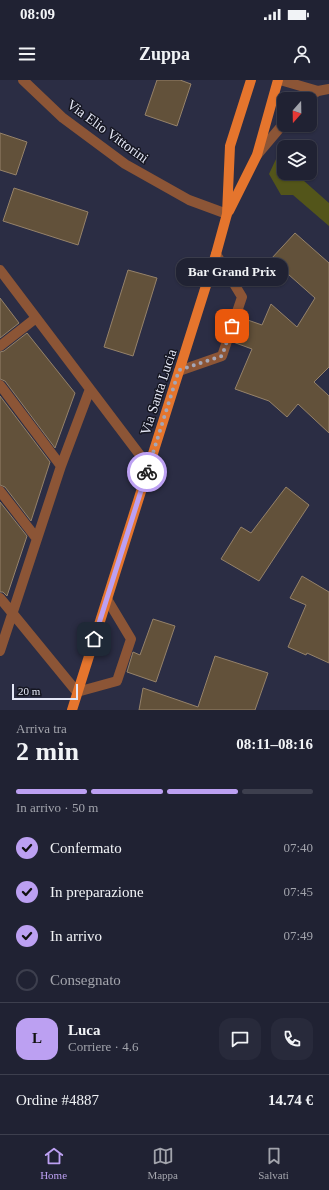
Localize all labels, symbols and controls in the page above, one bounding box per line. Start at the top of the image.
text: 08:09 [20,6,55,22]
icon: menu [16,43,38,65]
icon: person [291,43,313,65]
text: Zuppa [139,44,190,64]
north arrow [277,92,317,132]
map controls [277,92,317,180]
street label: Via Elio Vittorini [64,97,151,166]
button: layers [277,140,317,180]
callout: Bar Grand Prix [176,258,288,286]
text: Bar Grand Prix [188,264,276,279]
pin [215,309,249,343]
icon: bag [221,315,243,337]
street label: Via Santa Lucia [138,347,180,437]
courier [127,452,167,492]
icon: bike [136,461,158,483]
pin [77,622,111,656]
icon: home [83,628,105,650]
scale bar [12,682,78,701]
text: 20 m [18,685,40,697]
text: Arriva tra [16,721,67,736]
text: 08:11–08:16 [236,736,313,752]
text: 2 min [16,737,79,766]
text: In arrivo · 50 m [16,800,98,815]
icon: check [16,837,38,859]
text: Confermato [50,840,122,856]
text: 07:40 [283,840,313,855]
icon: check [16,881,38,903]
text: In preparazione [50,884,144,900]
text: 07:45 [283,884,313,899]
icon: check [16,925,38,947]
text: In arrivo [50,928,102,944]
text: 07:49 [283,928,313,943]
text: Consegnato [50,972,121,988]
button: chat [219,1018,261,1060]
button: phone [271,1018,313,1060]
text: Luca [68,1022,101,1038]
text: L [32,1030,42,1046]
text: Corriere · 4.6 [68,1039,138,1054]
text: Ordine #4887 [16,1092,99,1108]
text: 14.74 € [268,1092,313,1108]
tab: Home [40,1145,67,1181]
tab: Mappa [147,1145,178,1181]
tab: Salvati [258,1145,289,1181]

